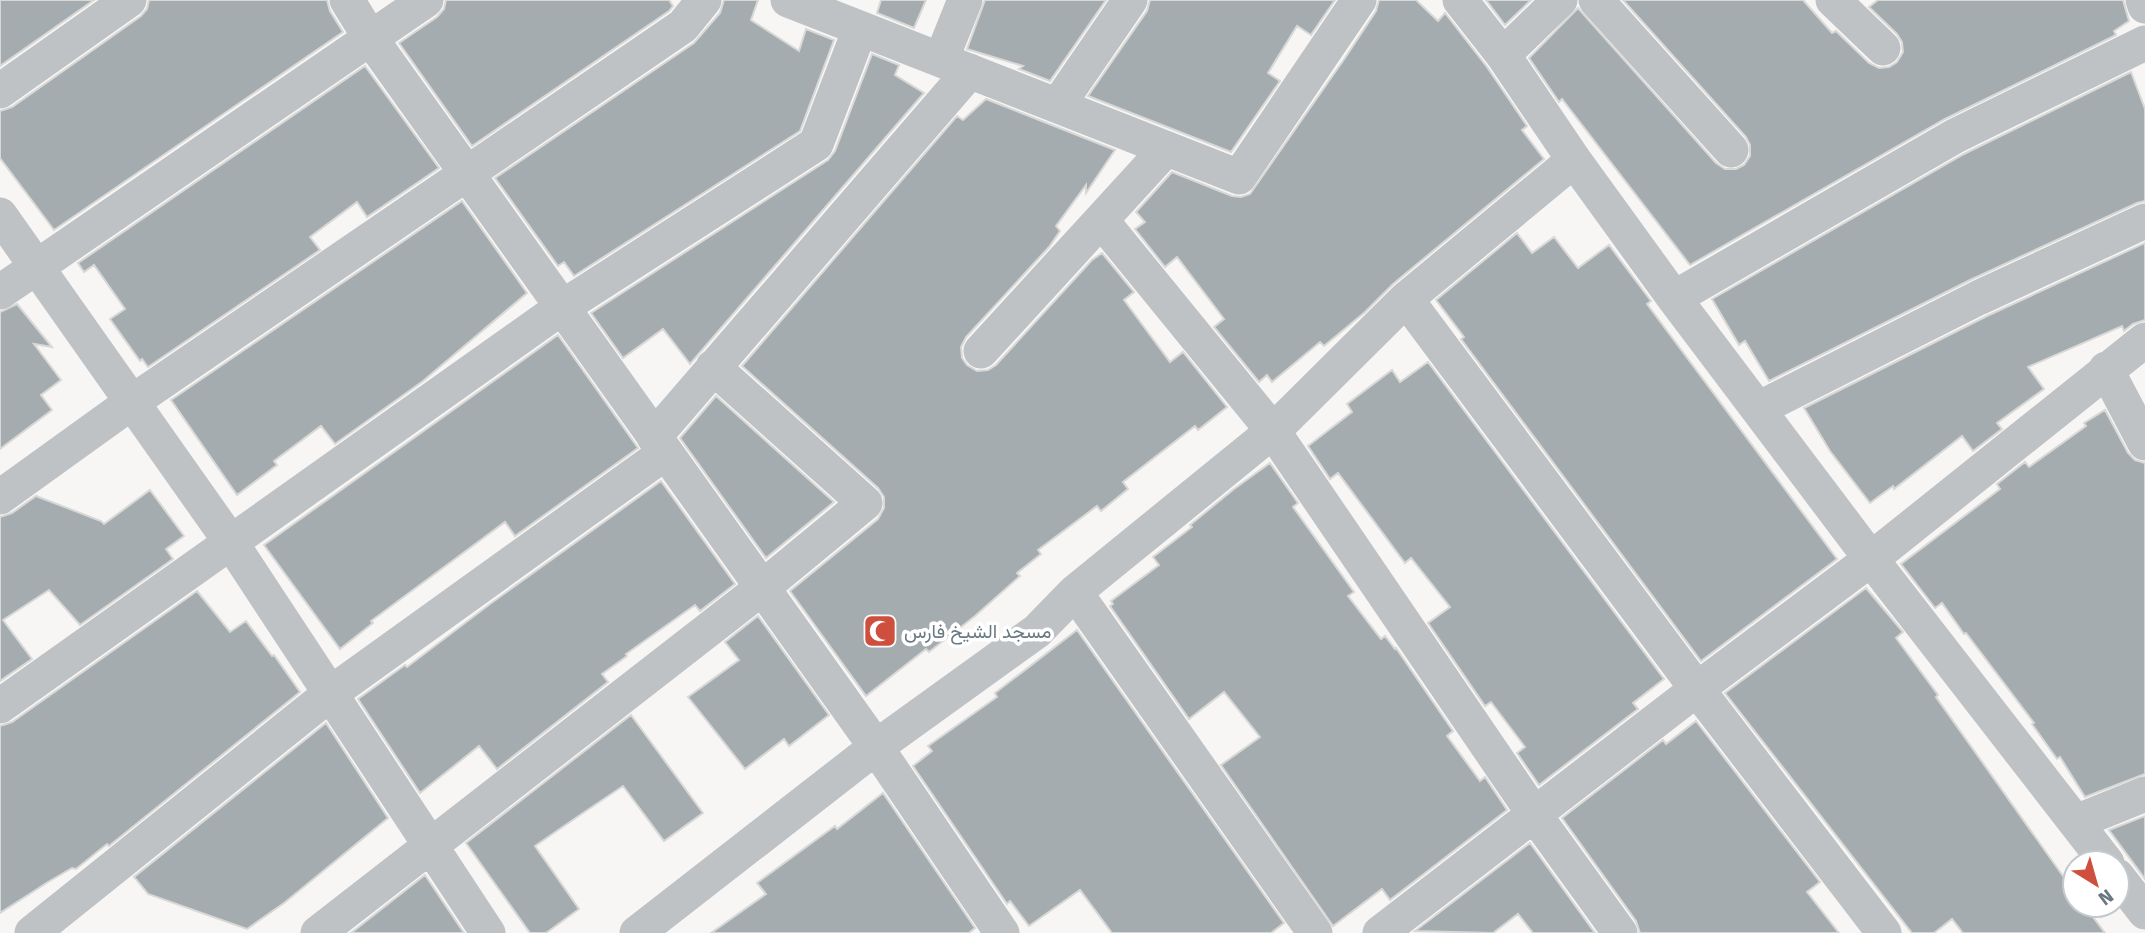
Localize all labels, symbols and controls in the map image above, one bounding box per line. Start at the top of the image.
mosque icon: مسجد الشيخ فارس [861,612,899,650]
place label: مسجد الشيخ فارس [904,620,1051,645]
north arrow [2061,849,2131,919]
text: N [2094,884,2118,910]

